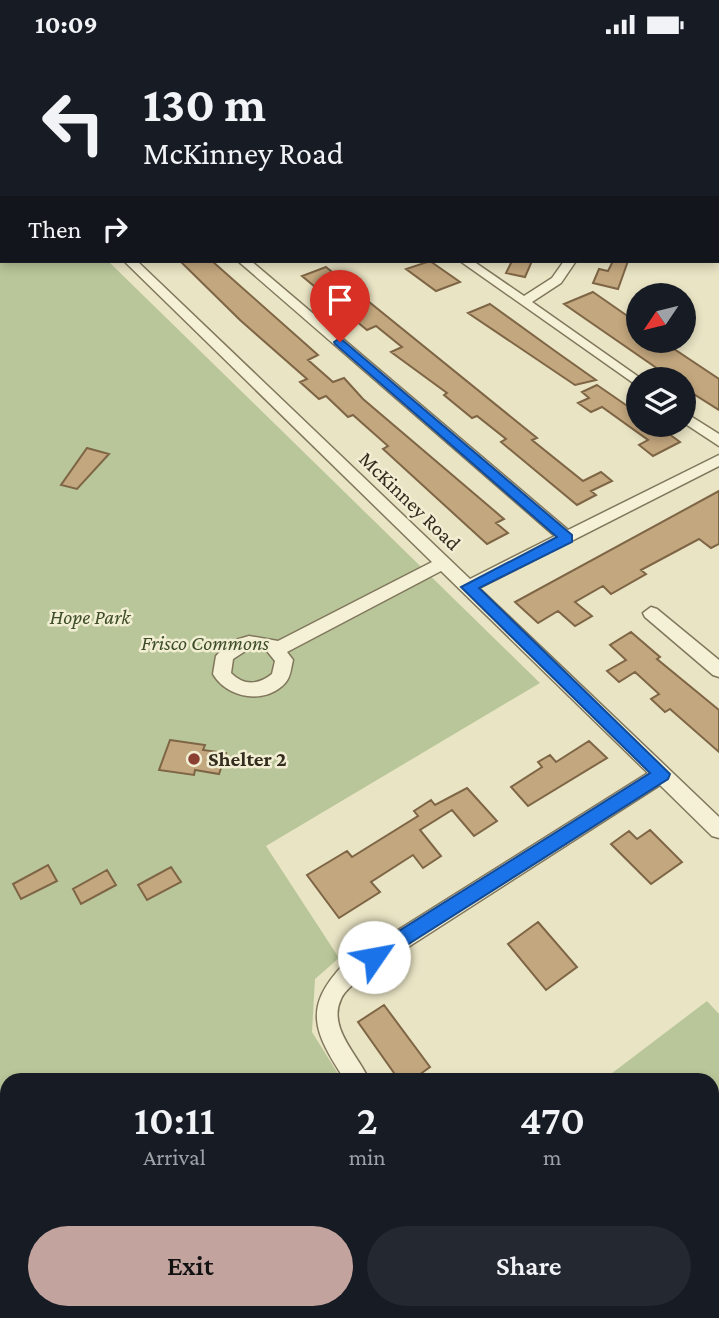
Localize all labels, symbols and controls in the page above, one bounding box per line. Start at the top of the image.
text: 10:09 [35,10,98,39]
icon: left [28,77,119,168]
text: 130 m [143,77,266,132]
text: McKinney Road [143,135,344,171]
icon: right [96,210,134,248]
text: Then [28,215,82,244]
pin [310,270,370,342]
icon: arrive [321,281,359,319]
north arrow [626,283,696,353]
map controls [626,283,696,437]
button: layers [626,367,696,437]
street label: McKinney Road [354,447,466,555]
park label: Hope Park [50,605,131,629]
park label: Frisco Commons [141,631,270,655]
place label: Shelter 2 [208,747,287,771]
marker: Shelter 2 [186,751,202,767]
position arrow [337,920,411,994]
text: 10:11 [134,1096,215,1143]
text: 2 [357,1096,378,1143]
text: 470 [520,1096,585,1143]
text: Arrival [143,1144,206,1170]
text: min [349,1144,386,1170]
text: m [543,1144,562,1170]
button: Exit [28,1226,353,1306]
button: Share [367,1226,691,1306]

